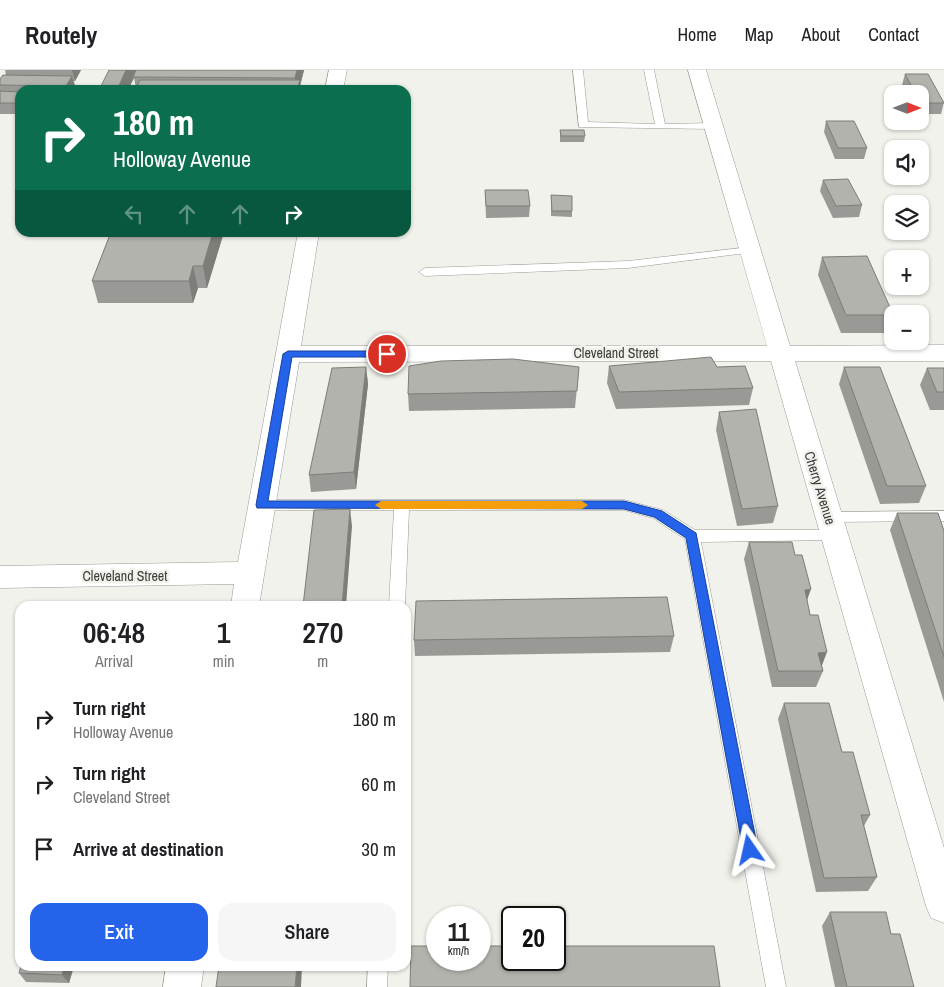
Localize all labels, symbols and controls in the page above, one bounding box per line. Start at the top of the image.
text: Routely [25,19,97,51]
text: Home [677,22,717,47]
text: Map [745,22,774,47]
text: About [802,22,840,47]
text: Contact [868,22,919,47]
north arrow [884,85,929,130]
map controls [884,85,929,350]
text: 180 m [113,99,194,146]
icon: right [30,105,95,170]
button: sound [884,140,929,185]
text: Holloway Avenue [113,144,251,174]
button: layers [884,195,929,240]
icon: left [120,200,148,228]
icon: ahead [173,200,201,228]
icon: ahead [226,200,254,228]
icon: right [279,200,307,228]
button: + [884,250,929,295]
button: − [884,305,929,350]
pin [366,333,408,375]
icon: arrive [373,340,401,368]
street label: Cleveland Street [574,344,658,362]
street label: Cherry Avenue [800,449,840,527]
street label: Cleveland Street [83,567,167,585]
text: 06:48 [83,612,145,652]
text: 1 [217,612,231,652]
text: 270 [302,612,343,652]
text: Arrival [95,650,133,672]
text: min [213,650,235,672]
text: m [317,650,328,672]
text: Turn right [73,695,145,721]
icon: right [30,705,58,733]
text: 180 m [353,706,396,732]
text: Holloway Avenue [73,721,173,743]
text: Turn right [73,760,145,786]
icon: right [30,770,58,798]
text: 60 m [361,771,396,797]
text: Cleveland Street [73,786,170,808]
position arrow [723,823,775,875]
icon: arrive [30,835,58,863]
text: Arrive at destination [73,836,224,862]
text: 30 m [361,836,396,862]
button: Exit [30,903,208,961]
button: Share [218,903,396,961]
speed limit sign: 20 [501,906,566,971]
text: 11 [448,915,469,949]
text: km/h [448,943,469,959]

